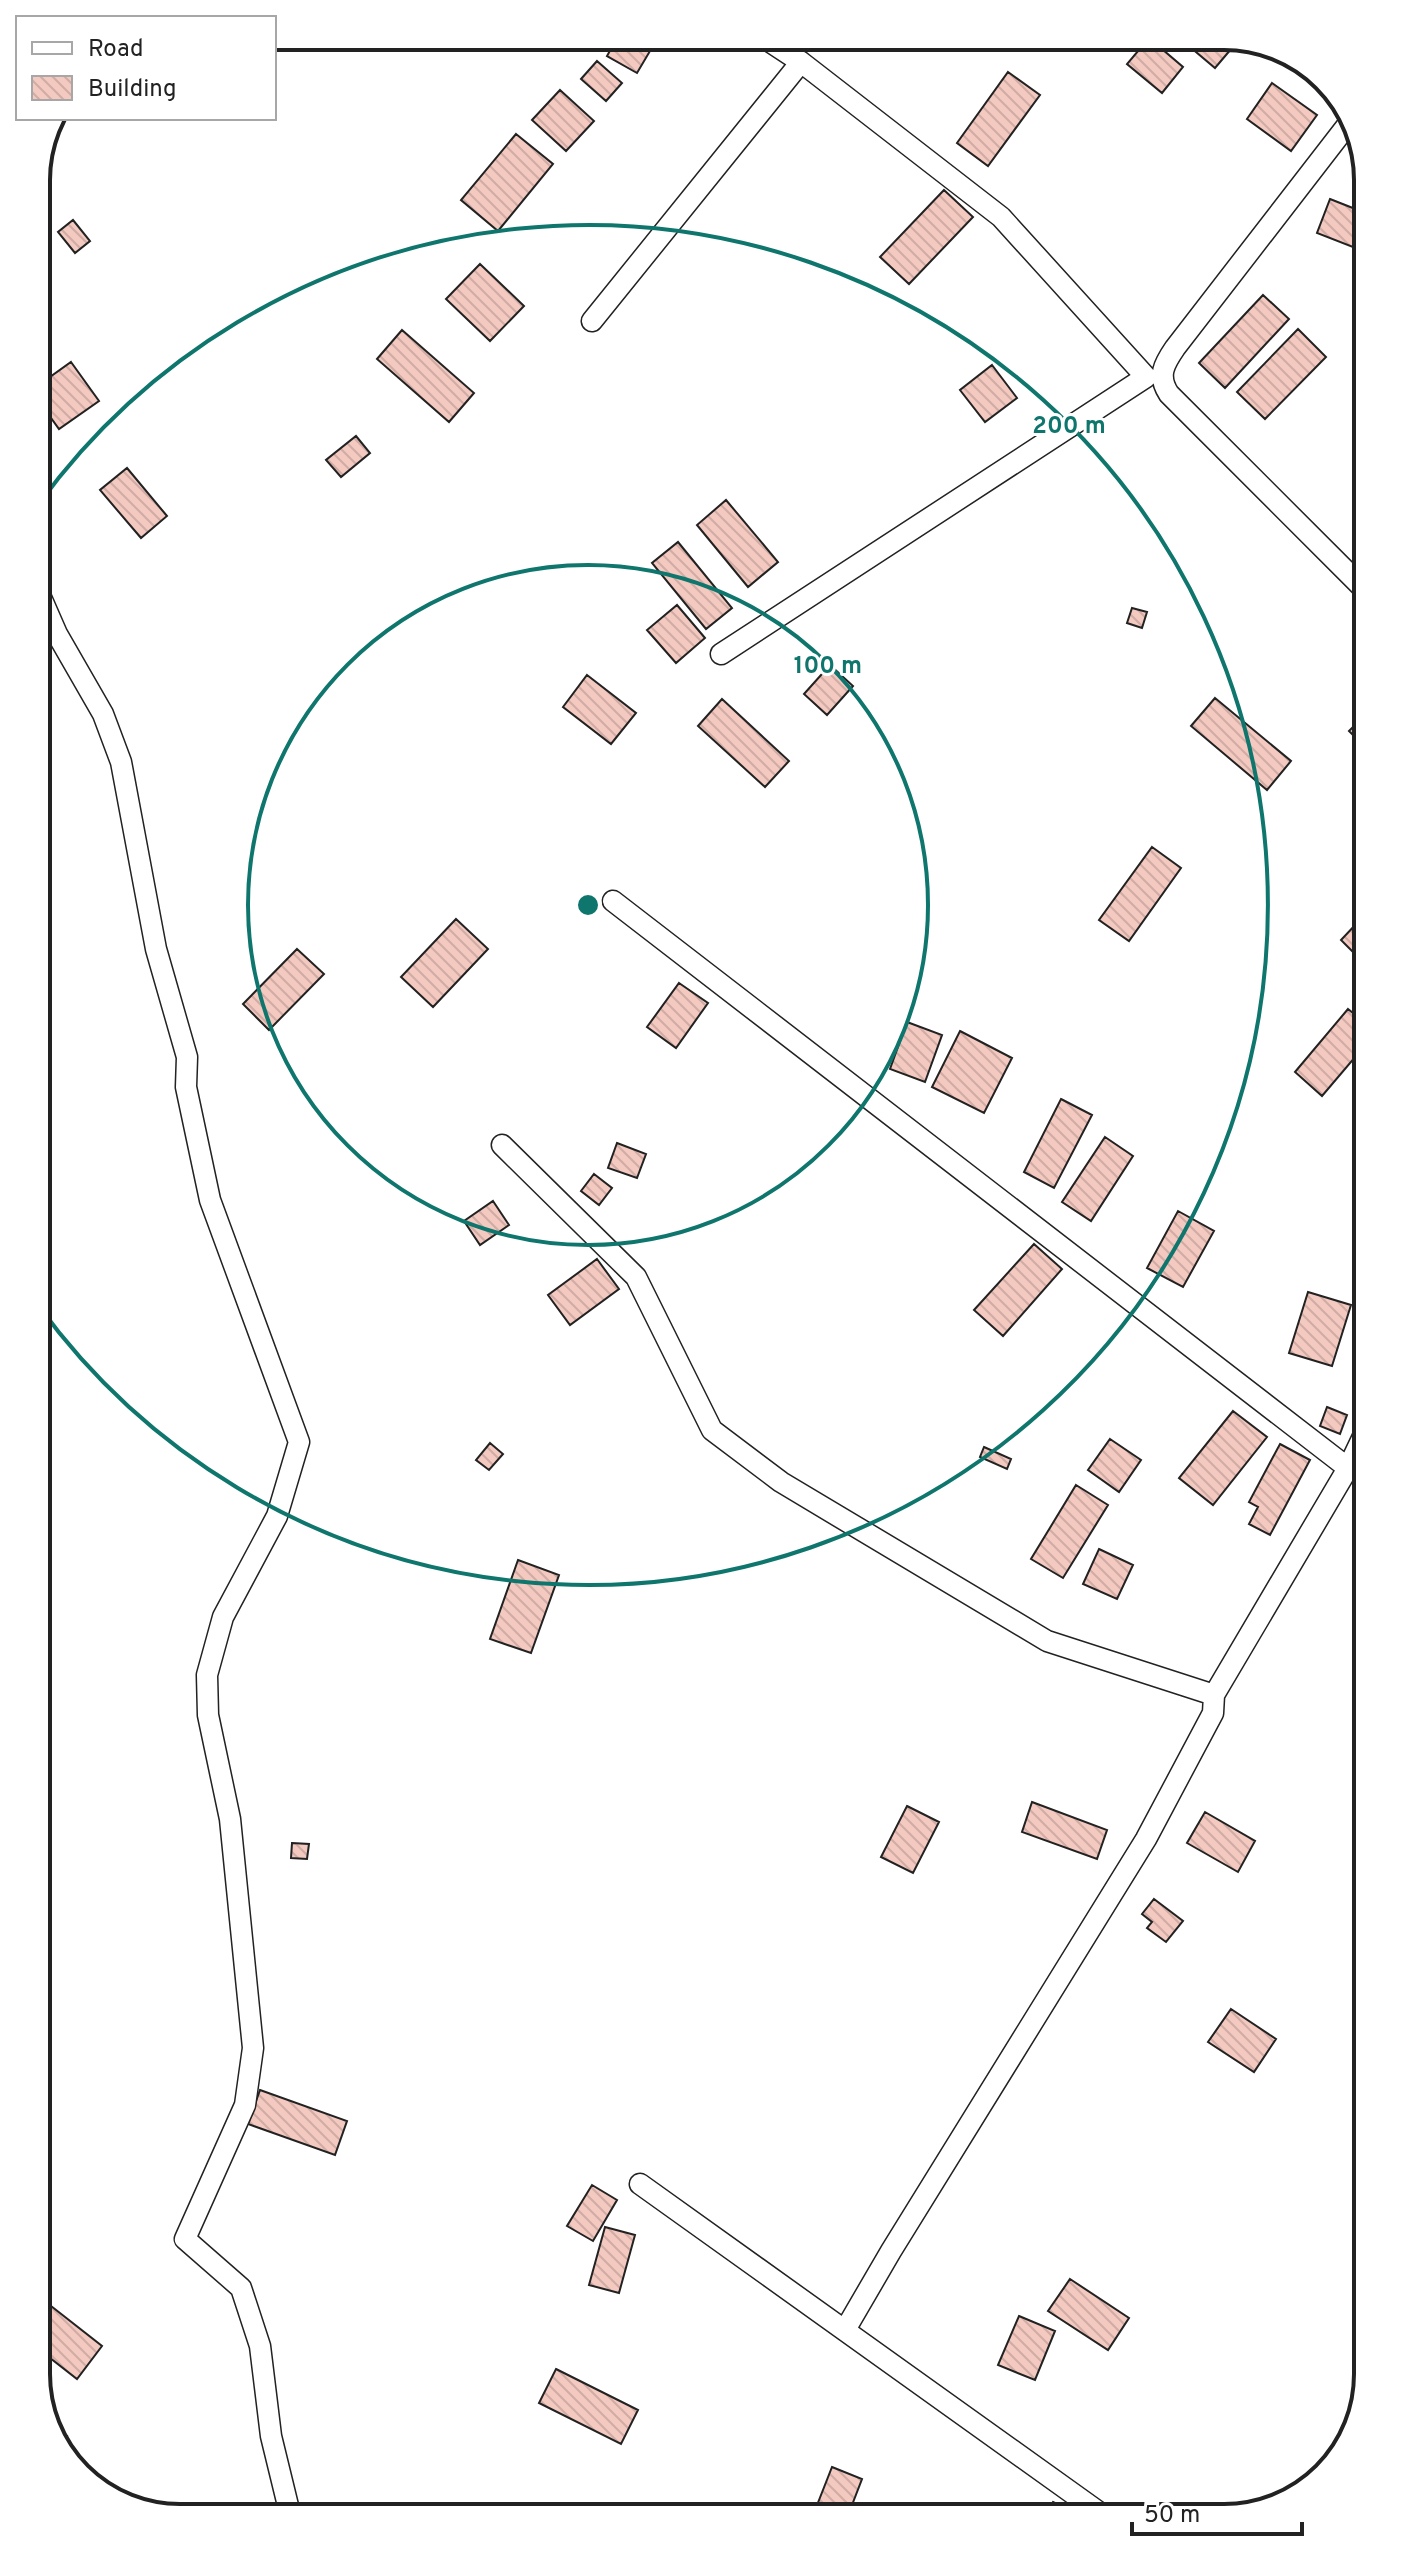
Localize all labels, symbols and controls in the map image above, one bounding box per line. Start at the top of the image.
legend [16,16,276,120]
text: Road [88,35,144,65]
text: Building [88,75,177,105]
text: 200 m [1032,412,1106,442]
text: 100 m [794,652,862,682]
centre of rings [574,891,602,919]
scale bar [1132,2486,1302,2536]
text: 50 m [1144,2501,1200,2531]

